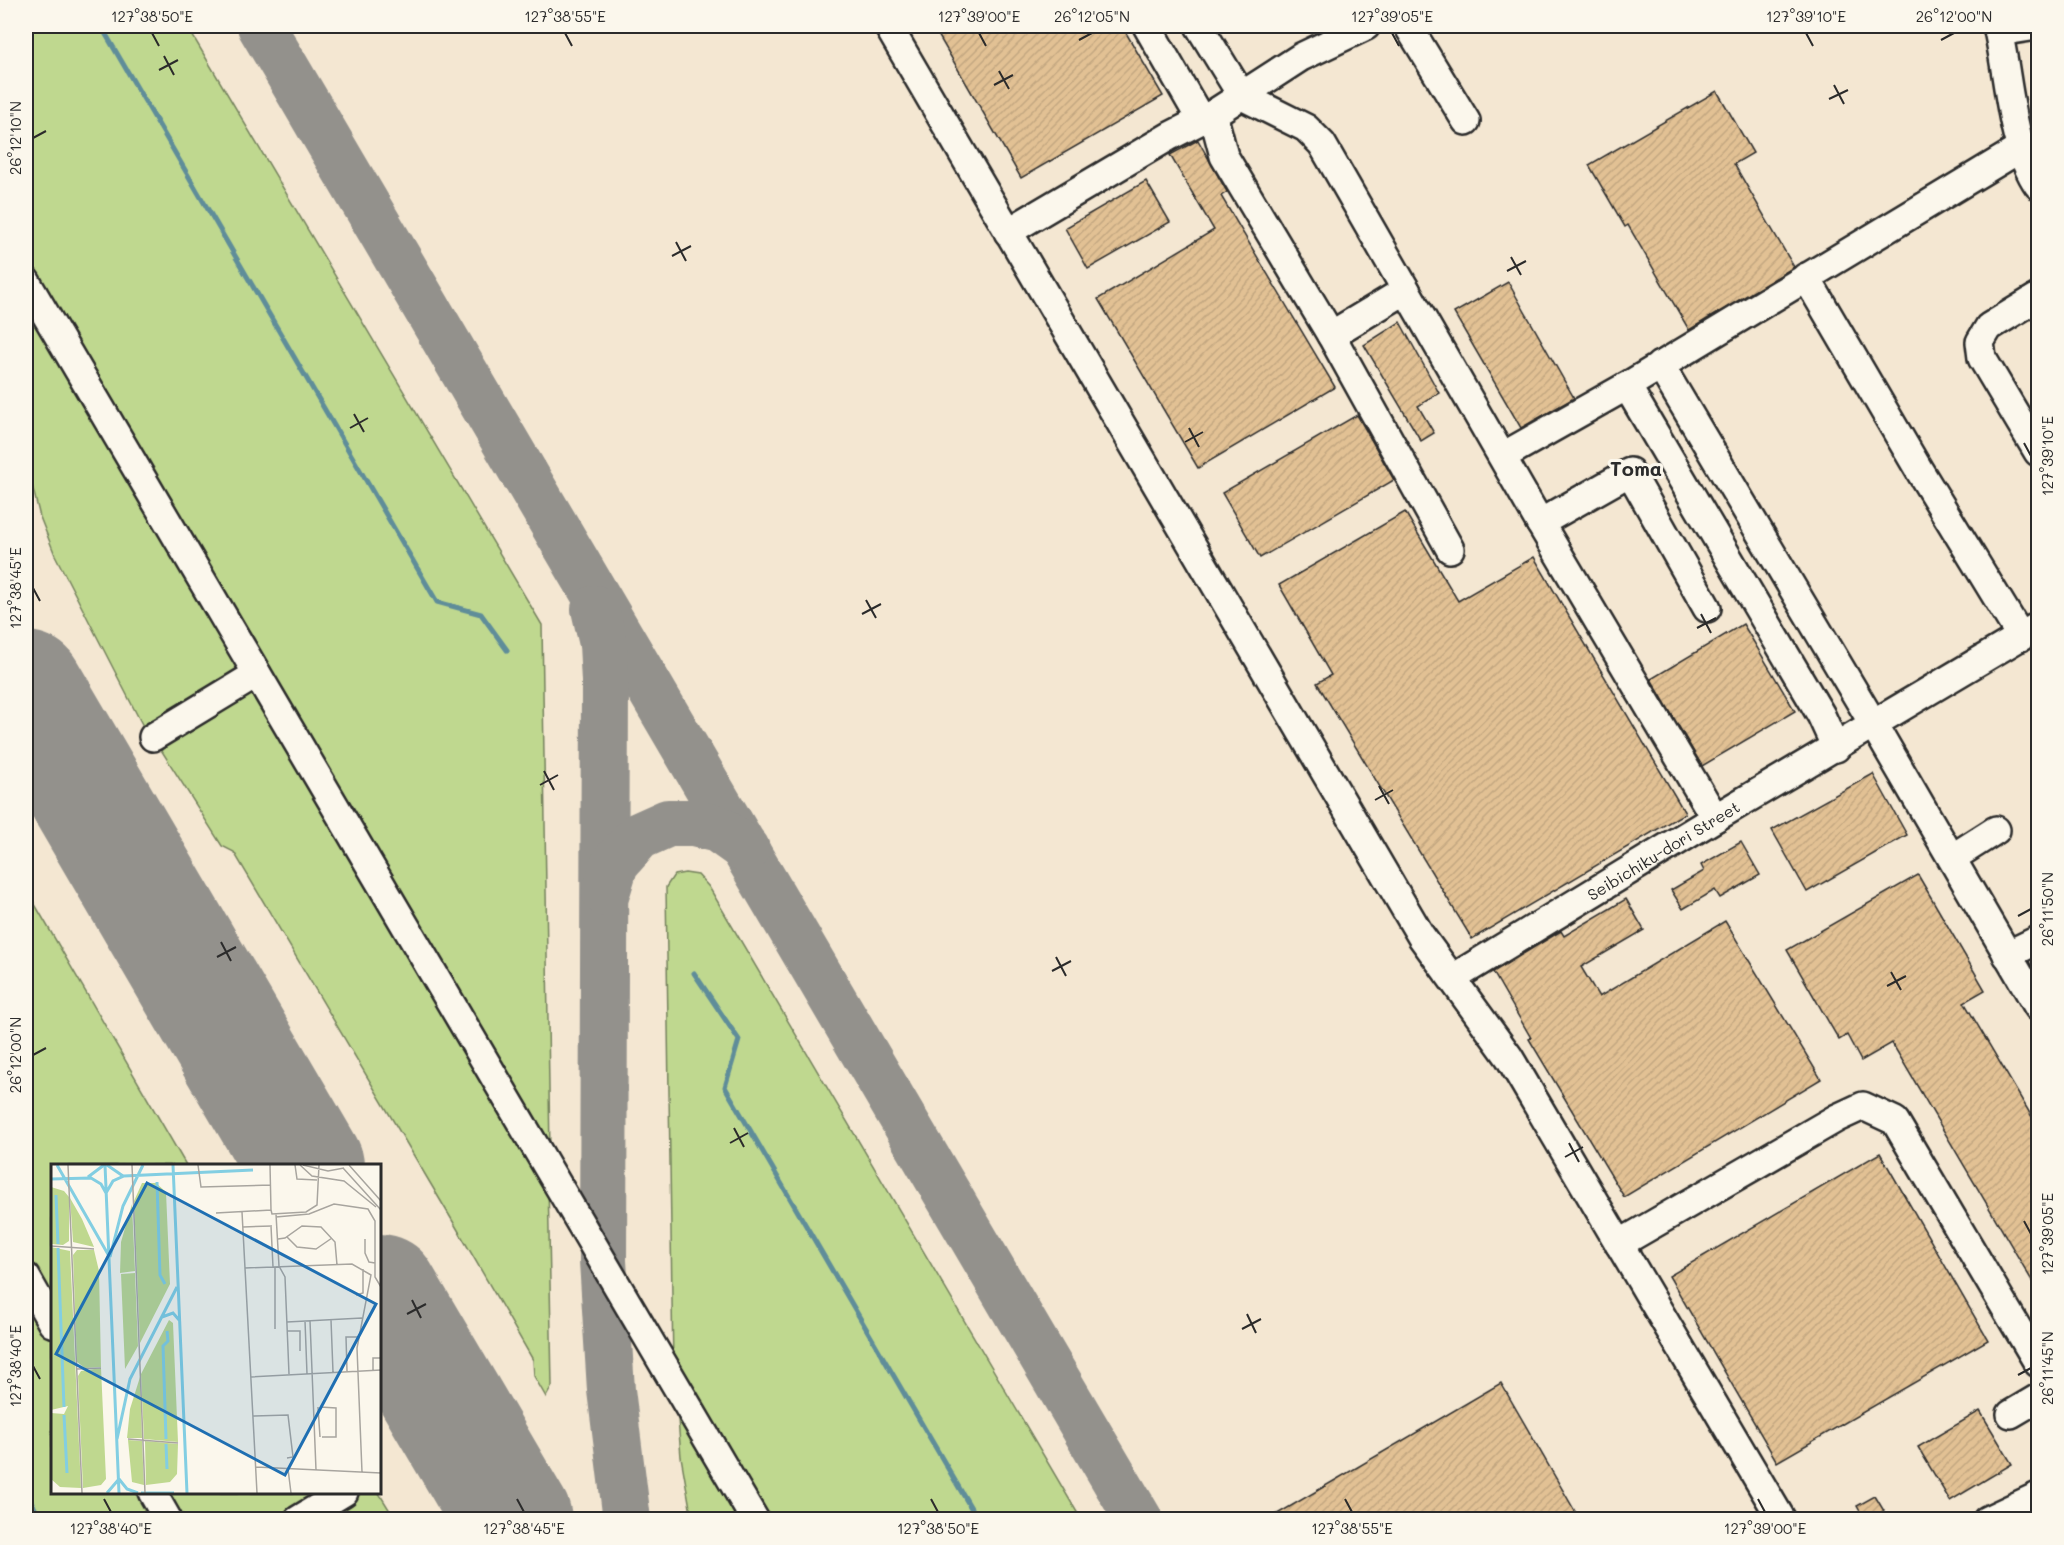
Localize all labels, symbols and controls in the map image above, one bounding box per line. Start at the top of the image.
text: 127°38'50"E [111,6,194,26]
text: 127°38'55"E [524,6,606,26]
text: 127°39'00"E [938,6,1021,26]
text: 26°12'05"N [1054,6,1130,26]
text: 127°39'05"E [1351,6,1433,26]
text: 127°39'10"E [1766,6,1846,26]
text: 26°12'00"N [1916,6,1992,26]
text: 26°12'10"N [5,101,25,175]
text: 127°39'10"E [2037,416,2057,496]
district label: Toma [1610,455,1662,481]
text: 127°38'45"E [5,547,25,629]
street label: Seibichiku-dori Street [1583,795,1743,904]
text: 26°11'50"N [2037,872,2057,946]
text: 26°12'00"N [5,1017,25,1093]
inset map [51,1164,381,1494]
text: 127°39'05"E [2037,1193,2057,1275]
text: 127°38'40"E [5,1324,25,1407]
text: 26°11'45"N [2037,1331,2057,1405]
text: 127°38'40"E [70,1518,153,1538]
text: 127°38'45"E [483,1518,565,1538]
text: 127°38'50"E [897,1518,980,1538]
text: 127°38'55"E [1311,1518,1393,1538]
text: 127°39'00"E [1724,1518,1807,1538]

